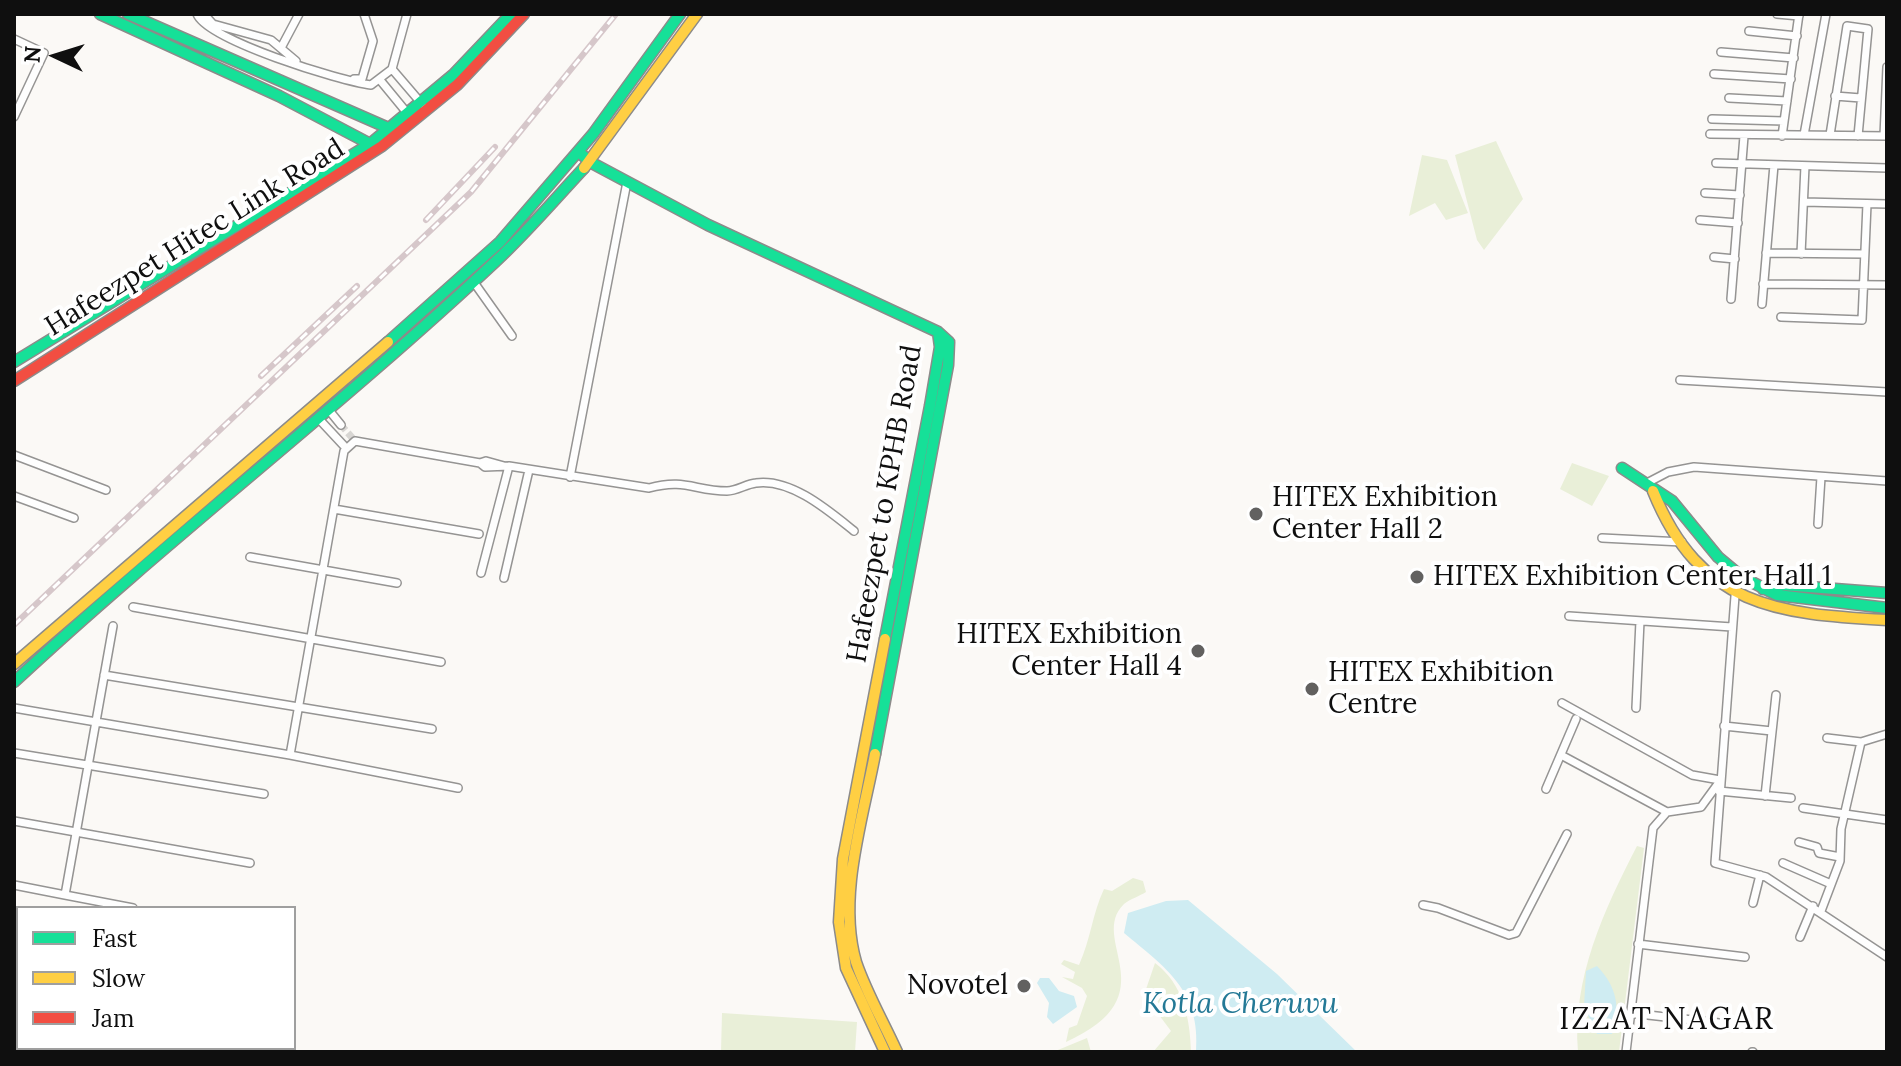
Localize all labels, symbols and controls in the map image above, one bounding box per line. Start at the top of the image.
north arrow [16,16,96,96]
text: N [17,45,47,64]
street label: Hafeezpet Hitec Link Road [39,132,351,344]
street label: Hafeezpet to KPHB Road [841,343,929,665]
place label: HITEX Exhibition Center Hall 2 [1272,481,1498,547]
marker: HITEX Exhibition Center Hall 2 [1247,505,1265,523]
place label: HITEX Exhibition Center Hall 1 [1433,560,1832,594]
marker: HITEX Exhibition Center Hall 1 [1408,568,1426,586]
place label: HITEX Exhibition Center Hall 4 [956,618,1182,684]
marker: HITEX Exhibition Center Hall 4 [1189,642,1207,660]
place label: HITEX Exhibition Centre [1328,656,1554,722]
marker: HITEX Exhibition Centre [1303,680,1321,698]
legend [16,906,296,1050]
text: Fast [92,923,137,954]
text: Slow [92,963,145,994]
place label: Novotel [907,969,1008,1003]
marker: Novotel [1015,977,1033,995]
water label: Kotla Cheruvu [1142,986,1338,1022]
district label: IZZAT NAGAR [1559,1002,1775,1038]
text: Jam [92,1003,134,1034]

